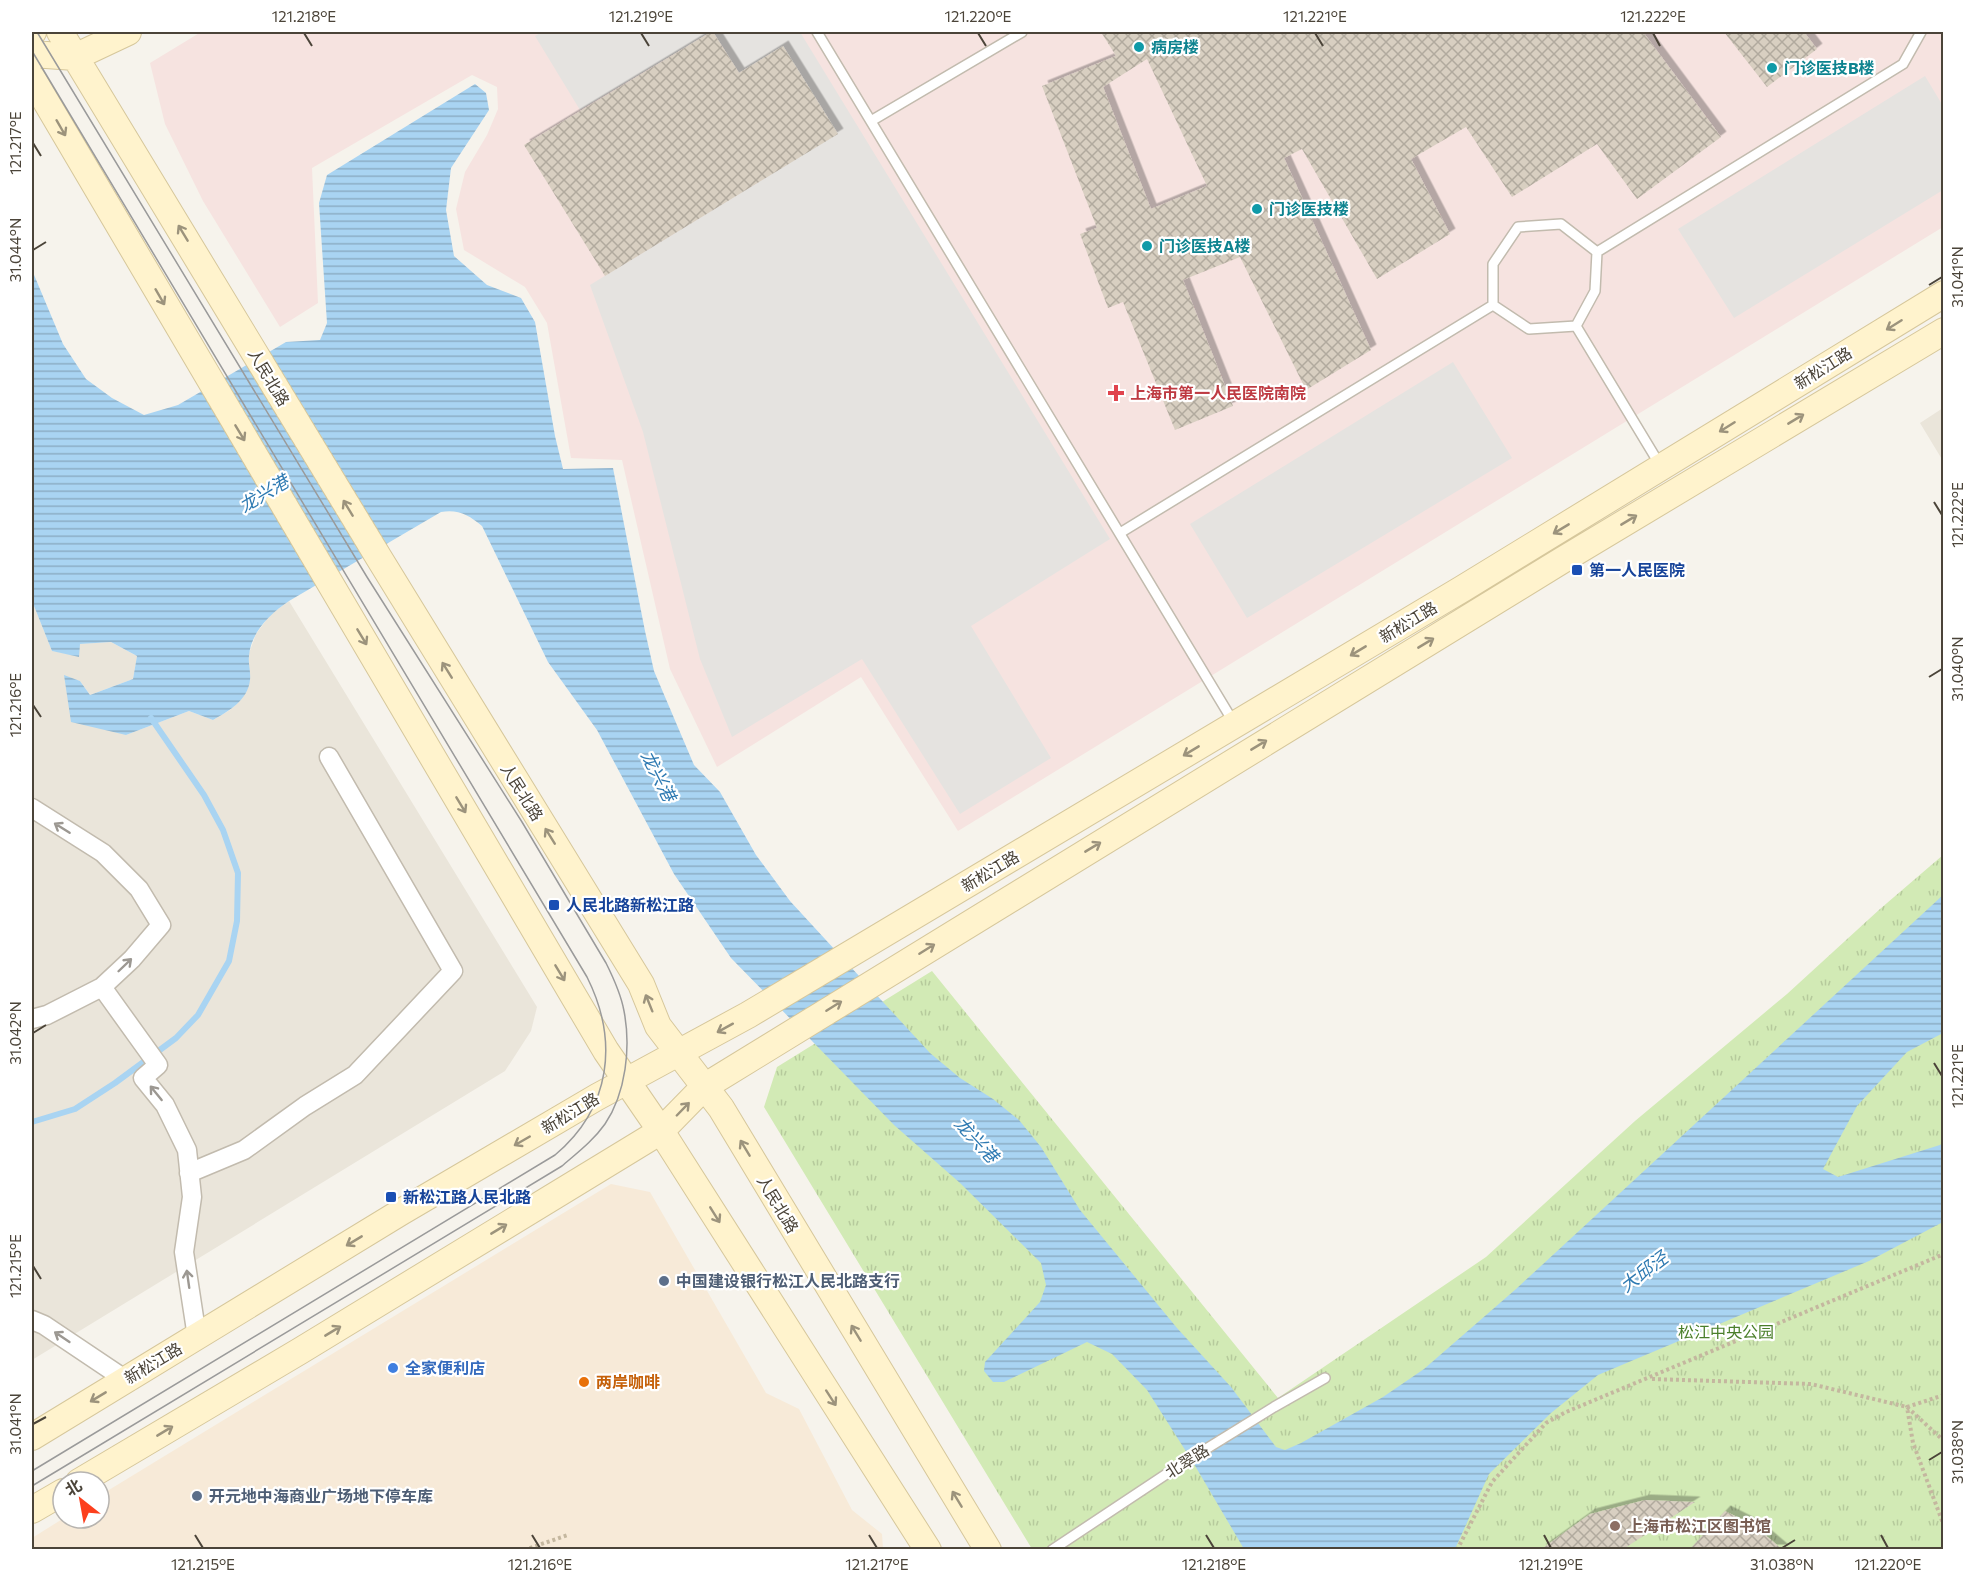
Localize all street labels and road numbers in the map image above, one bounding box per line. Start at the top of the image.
street label: 新松江路 [1791,343,1855,393]
street label: 人民北路 [245,344,294,409]
street label: 新松江路 [1375,597,1440,646]
street label: 人民北路 [497,760,547,824]
street label: 新松江路 [957,846,1022,895]
street label: 新松江路 [537,1088,602,1137]
street label: 人民北路 [754,1171,803,1236]
street label: 新松江路 [120,1338,185,1387]
street label: 北翠路 [1161,1440,1212,1481]

